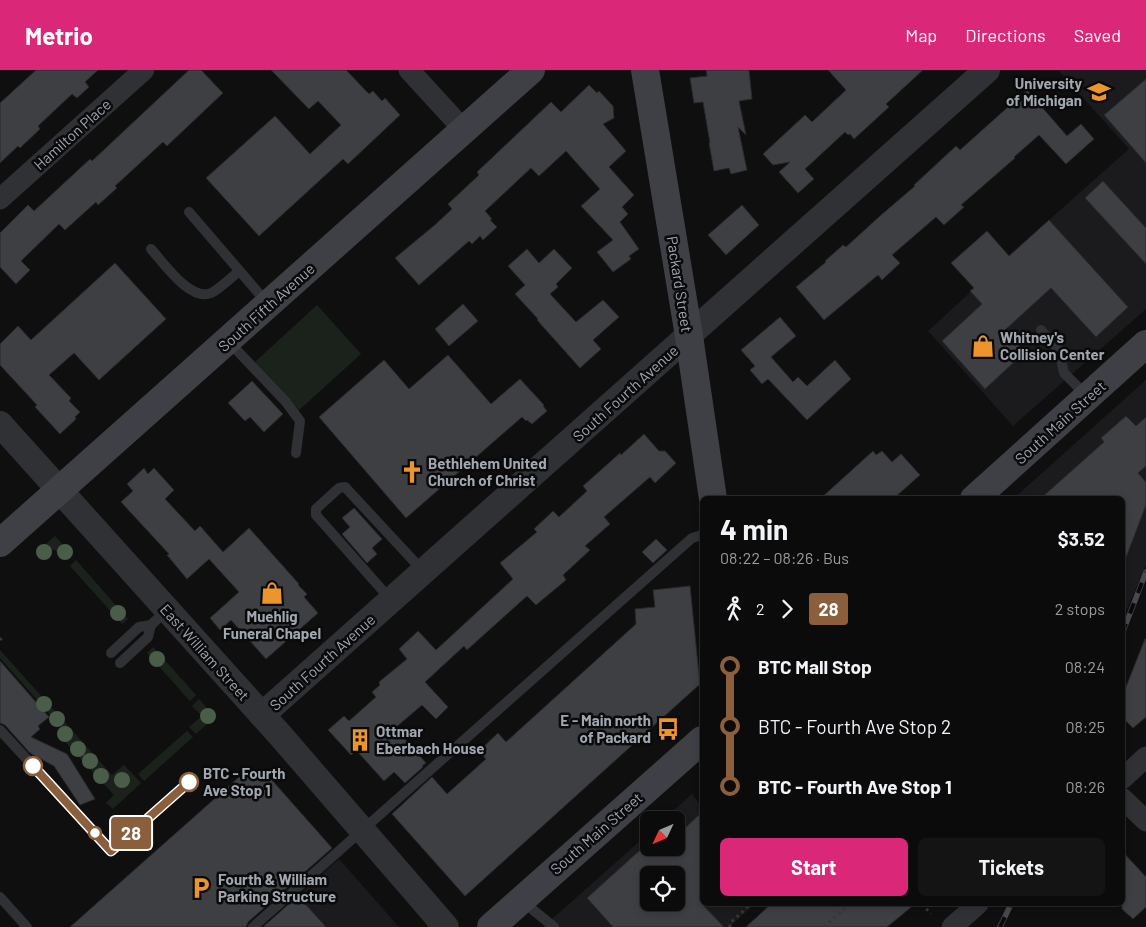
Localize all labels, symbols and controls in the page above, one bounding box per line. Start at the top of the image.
text: Metrio [25,21,93,50]
text: Map [905,24,937,46]
text: Directions [965,24,1046,46]
text: Saved [1074,24,1121,46]
place label: University of Michigan [1006,74,1082,109]
school or university icon: University of Michigan [1086,79,1112,105]
street label: Hamilton Place [30,95,114,173]
street label: Packard Street [664,235,696,333]
street label: South Fifth Avenue [214,259,318,355]
place label: Whitney's Collision Center [1000,328,1105,363]
shop icon: Whitney's Collision Center [970,333,996,359]
street label: South Fourth Avenue [569,341,681,445]
street label: South Main Street [1011,377,1109,467]
place label: Bethlehem United Church of Christ [428,454,547,489]
church icon: Bethlehem United Church of Christ [399,459,425,485]
text: 4 min [720,512,788,546]
text: $3.52 [1058,527,1105,550]
text: 08:22 – 08:26 · Bus [720,548,849,567]
shop icon: Muehlig Funeral Chapel [259,580,285,606]
icon: walk [720,595,748,623]
icon: forward [773,595,801,623]
text: 28 [819,598,838,620]
text: 2 [756,599,765,618]
text: 2 stops [1055,599,1105,618]
street label: East William Street [157,600,253,704]
place label: Muehlig Funeral Chapel [223,607,321,642]
street label: South Fourth Avenue [266,610,378,714]
text: BTC Mall Stop [758,655,872,678]
text: 08:24 [1065,657,1105,676]
place label: E - Main north of Packard [560,711,651,746]
text: BTC - Fourth Ave Stop 2 [758,715,951,738]
bus stop icon: E - Main north of Packard [655,716,681,742]
text: 08:25 [1065,717,1105,736]
place label: Ottmar Eberbach House [376,722,484,757]
building icon: Ottmar Eberbach House [347,727,373,753]
unlabelled marker [23,756,43,776]
place label: BTC - Fourth Ave Stop 1 [203,764,285,799]
marker: BTC - Fourth Ave Stop 1 [179,772,199,792]
text: BTC - Fourth Ave Stop 1 [758,775,952,798]
text: 08:26 [1065,777,1105,796]
street label: South Main Street [546,788,646,878]
north arrow [640,811,685,856]
map controls [640,811,685,911]
line badge: 28 [108,817,154,849]
text: 28 [121,822,141,844]
unlabelled marker [88,826,102,840]
button: Start [720,838,908,896]
button: Tickets [918,838,1105,896]
button: locate [640,866,685,911]
place label: Fourth & William Parking Structure [218,870,336,905]
parking icon: Fourth & William Parking Structure [188,875,214,901]

